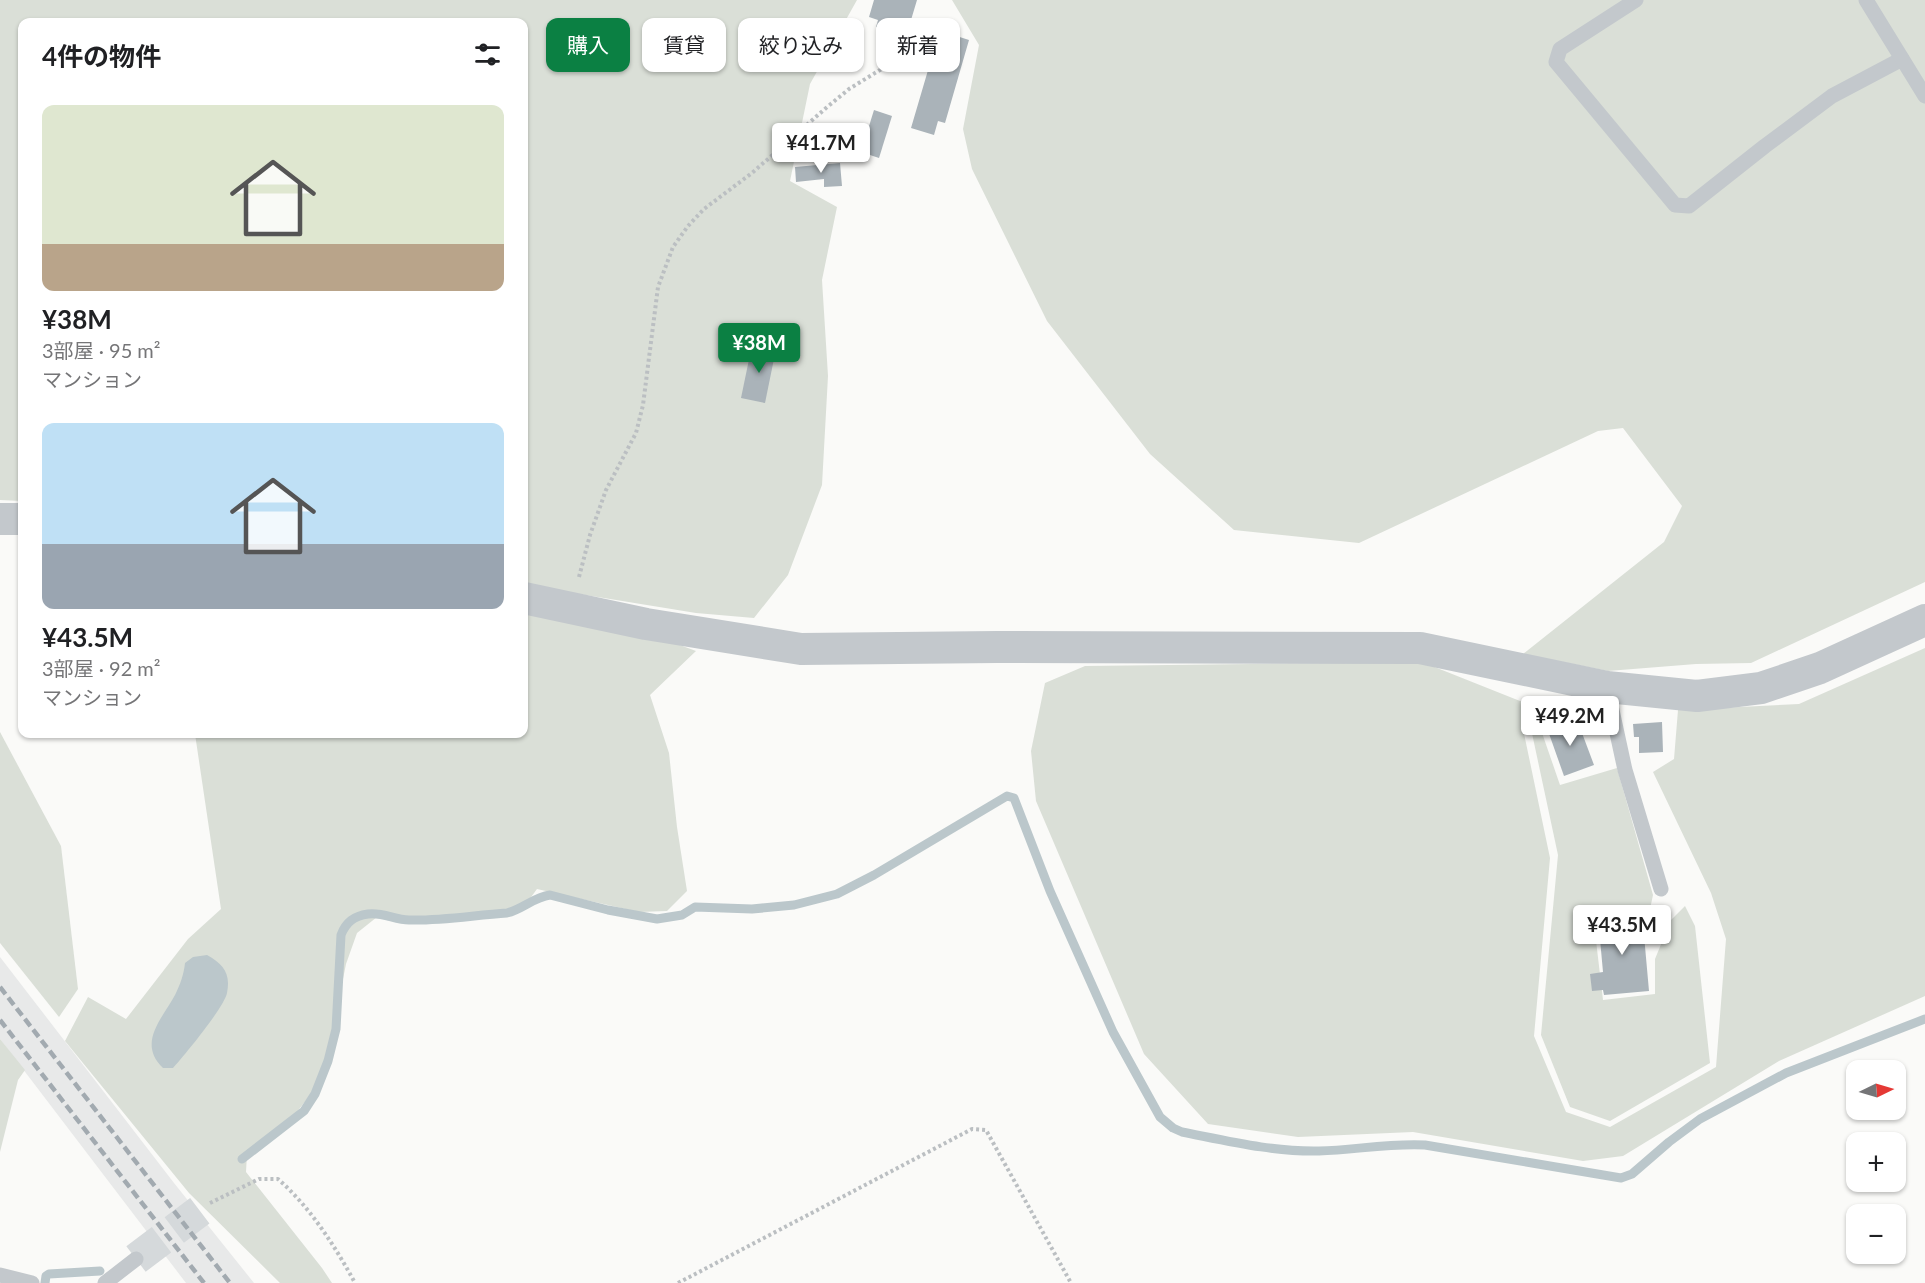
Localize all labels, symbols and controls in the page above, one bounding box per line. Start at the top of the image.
chip: 購入 [546,18,630,72]
chip: 賃貸 [642,18,726,72]
chip: 絞り込み [738,18,864,72]
chip: 新着 [876,18,960,72]
icon: filters [471,38,504,71]
text: 4件の物件 [42,40,161,72]
pin: ¥41.7M [772,123,870,174]
text: ¥41.7M [786,130,856,154]
icon: home [219,144,327,252]
text: ¥38M [42,303,112,335]
pin: ¥38M [723,323,795,374]
text: ¥38M [732,330,786,354]
text: 3部屋 · 95 m² [42,338,161,362]
text: マンション [42,367,142,391]
icon: home [219,462,327,570]
text: ¥43.5M [42,621,133,653]
text: 3部屋 · 92 m² [42,656,161,680]
text: マンション [42,685,142,709]
pin: ¥49.2M [1521,696,1619,747]
text: ¥49.2M [1535,703,1605,727]
pin: ¥43.5M [1573,905,1671,956]
text: ¥43.5M [1587,912,1657,936]
north arrow [1846,1060,1906,1120]
map controls [1846,1060,1906,1264]
button: + [1846,1132,1906,1192]
button: − [1846,1204,1906,1264]

